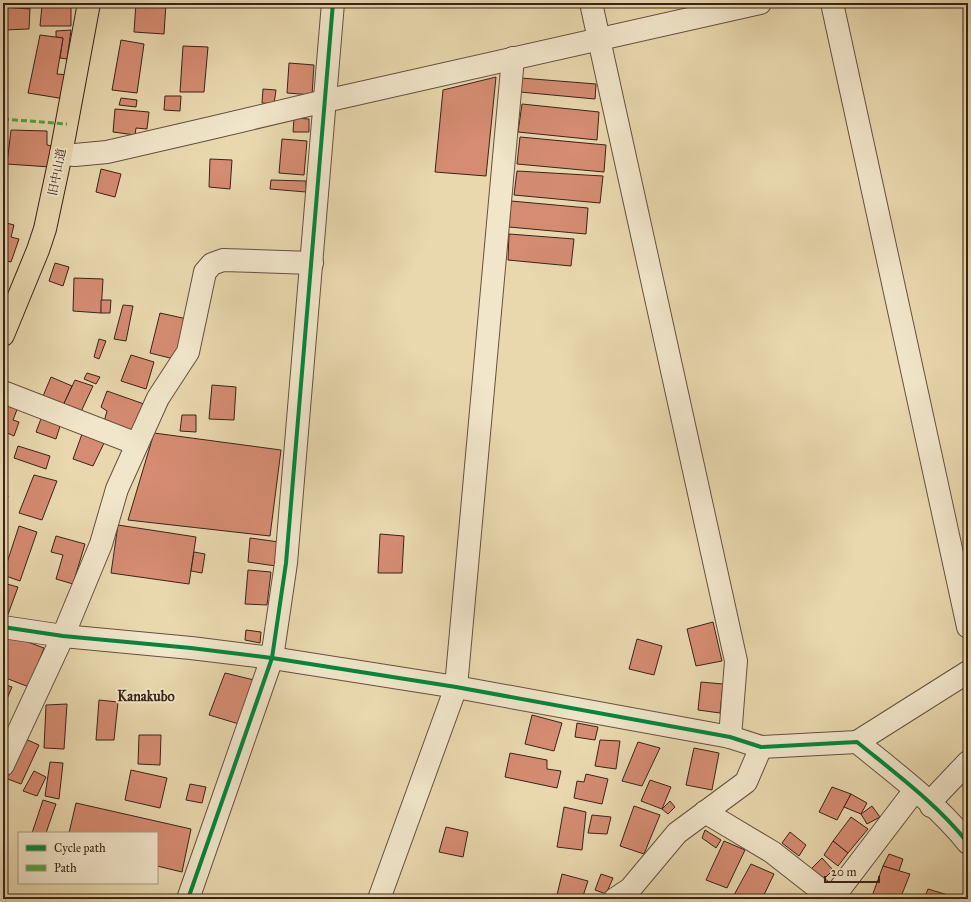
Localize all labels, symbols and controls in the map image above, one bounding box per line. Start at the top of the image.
street label: 旧中山道 [46,147,68,197]
district label: Kanakubo [117,688,175,705]
legend [18,832,158,884]
text: Cycle path [54,841,106,855]
scale bar [825,858,879,884]
text: Path [54,861,77,875]
text: 20 m [831,865,857,879]

